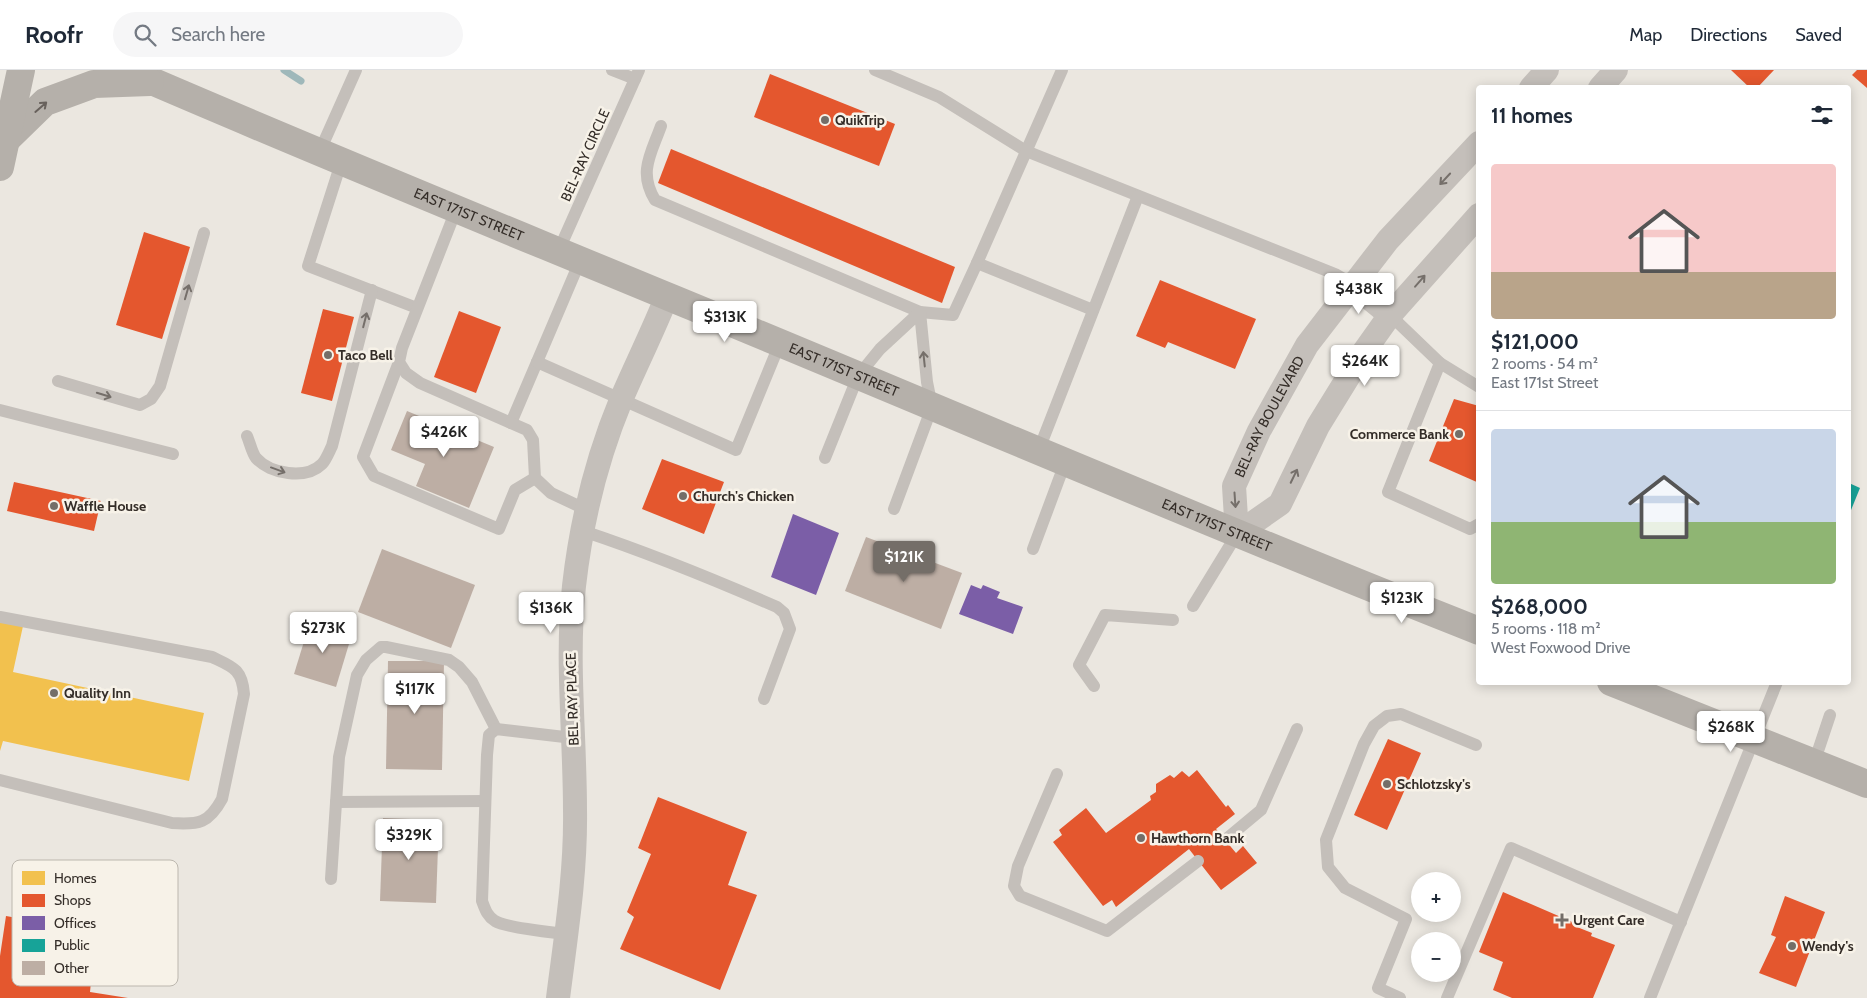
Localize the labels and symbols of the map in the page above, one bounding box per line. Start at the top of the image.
one-way arrow [34,101,47,112]
street label: BEL-RAY CIRCLE [557,106,614,204]
place label: QuikTrip [835,111,885,129]
marker: QuikTrip [819,114,831,126]
one-way arrow [1439,172,1451,185]
street label: EAST 171ST STREET [411,184,527,245]
pin: $438K [1324,272,1394,315]
one-way arrow [1414,275,1425,288]
one-way arrow [182,285,192,301]
pin: $313K [690,300,760,343]
one-way arrow [360,312,370,328]
street label: EAST 171ST STREET [786,339,902,401]
pin: $264K [1330,344,1400,387]
place label: Taco Bell [338,346,393,364]
marker: Taco Bell [322,349,334,361]
one-way arrow [919,352,929,368]
street label: BEL-RAY BOULEVARD [1230,353,1308,480]
one-way arrow [96,391,112,401]
pin: $426K [409,416,479,458]
place label: Commerce Bank [1350,425,1449,443]
marker: Commerce Bank [1453,428,1465,440]
one-way arrow [270,466,285,475]
one-way arrow [1290,469,1299,484]
place label: Church's Chicken [693,487,794,505]
marker: Church's Chicken [677,490,689,502]
one-way arrow [1230,492,1240,508]
street label: EAST 171ST STREET [1159,494,1275,556]
place label: Waffle House [64,497,146,515]
marker: Waffle House [48,500,60,512]
pin: $121K [869,540,939,583]
pin: $123K [1367,582,1437,624]
pin: $136K [516,592,586,634]
pin: $273K [288,612,358,654]
street label: BEL RAY PLACE [561,652,583,746]
pin: $117K [380,672,450,715]
place label: Quality Inn [64,684,131,702]
marker: Quality Inn [48,687,60,699]
pin: $268K [1696,710,1766,753]
place label: Schlotzsky's [1397,775,1471,793]
marker: Schlotzsky's [1381,778,1393,790]
pin: $329K [374,818,444,861]
place label: Hawthorn Bank [1151,829,1244,847]
marker: Hawthorn Bank [1135,832,1147,844]
legend [12,860,178,986]
text: Homes [54,869,97,887]
text: Shops [54,891,91,909]
place label: Urgent Care [1573,911,1644,929]
marker: Urgent Care [1555,913,1569,927]
text: Offices [54,914,96,932]
text: Public [54,936,90,954]
place label: Wendy's [1802,937,1854,955]
marker: Wendy's [1786,940,1798,952]
text: Other [54,959,89,977]

